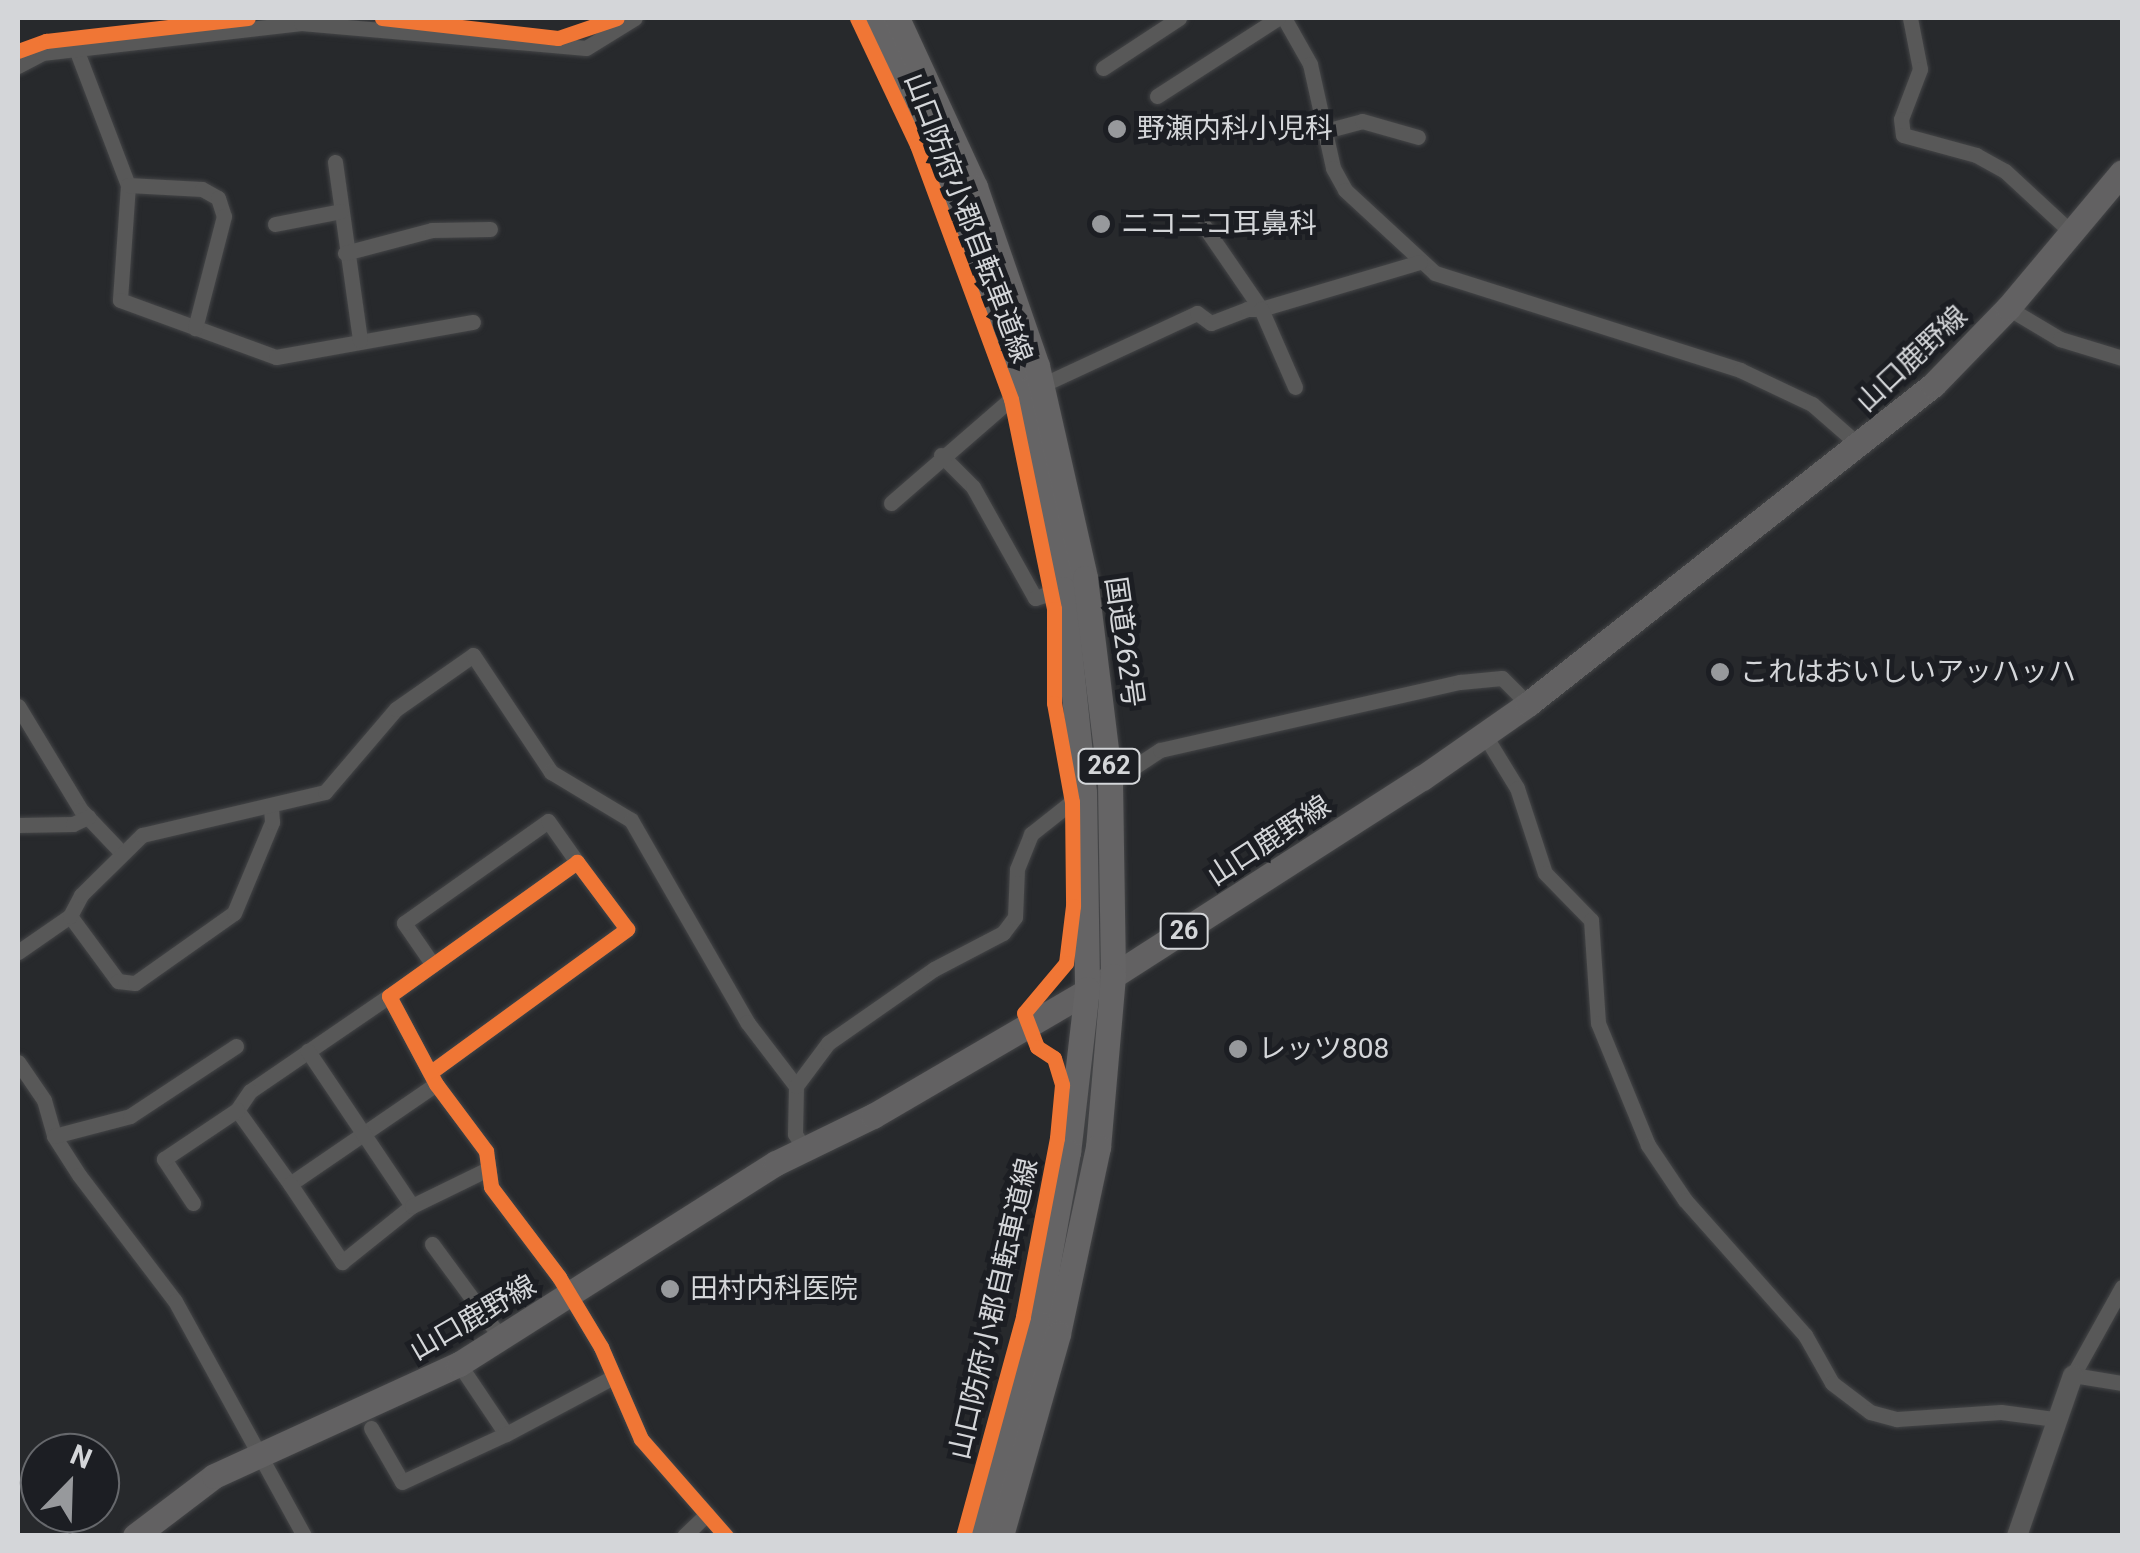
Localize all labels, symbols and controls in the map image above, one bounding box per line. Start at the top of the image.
street label: 山口防府小郡自転車道線 [897,68,1039,368]
place label: 野瀬内科小児科 [1137,112,1333,146]
marker: 野瀬内科小児科 [1106,118,1128,140]
place label: ニコニコ耳鼻科 [1121,207,1317,241]
marker: ニコニコ耳鼻科 [1090,213,1112,235]
street label: 山口鹿野線 [1849,299,1975,419]
street label: 国道262号 [1098,575,1150,709]
place label: これはおいしいアッハッハ [1740,655,2076,689]
marker: これはおいしいアッハッハ [1709,661,1731,683]
road number: 262 [1076,746,1142,786]
street label: 山口鹿野線 [1201,789,1337,893]
road number: 26 [1159,911,1209,951]
place label: レッツ808 [1258,1032,1389,1066]
marker: レッツ808 [1227,1038,1249,1060]
street label: 山口防府小郡自転車道線 [943,1155,1045,1463]
street label: 山口鹿野線 [404,1268,542,1368]
place label: 田村内科医院 [690,1272,858,1306]
marker: 田村内科医院 [659,1278,681,1300]
north arrow [20,1433,120,1533]
text: N [66,1438,97,1476]

